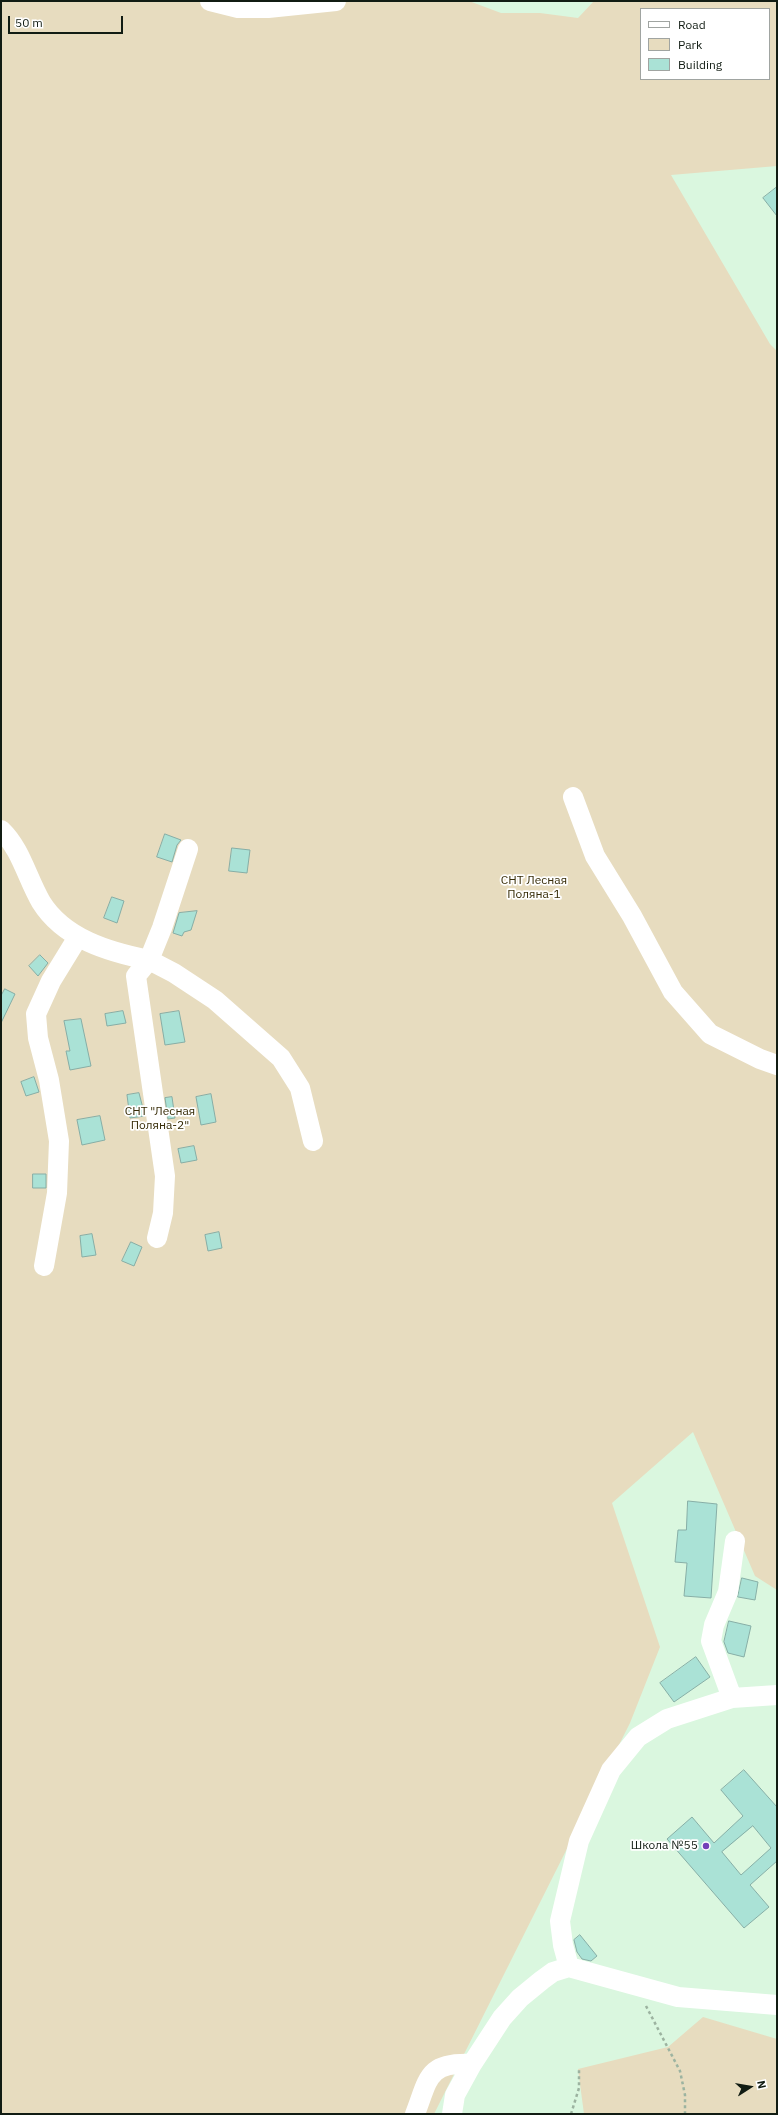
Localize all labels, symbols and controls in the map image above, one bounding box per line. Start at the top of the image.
scale bar [10,8,125,34]
legend [640,8,770,80]
text: 50 m [15,15,43,30]
text: Road [678,17,706,32]
text: Park [678,37,702,52]
text: Building [678,57,722,72]
park label: СНТ Лесная Поляна-1 [501,874,567,902]
park label: СНТ "Лесная Поляна-2" [125,1105,195,1133]
place label: Школа №55 [631,1839,698,1853]
marker: Школа №55 [701,1841,711,1851]
north arrow [730,2067,770,2107]
text: N [754,2079,769,2090]

